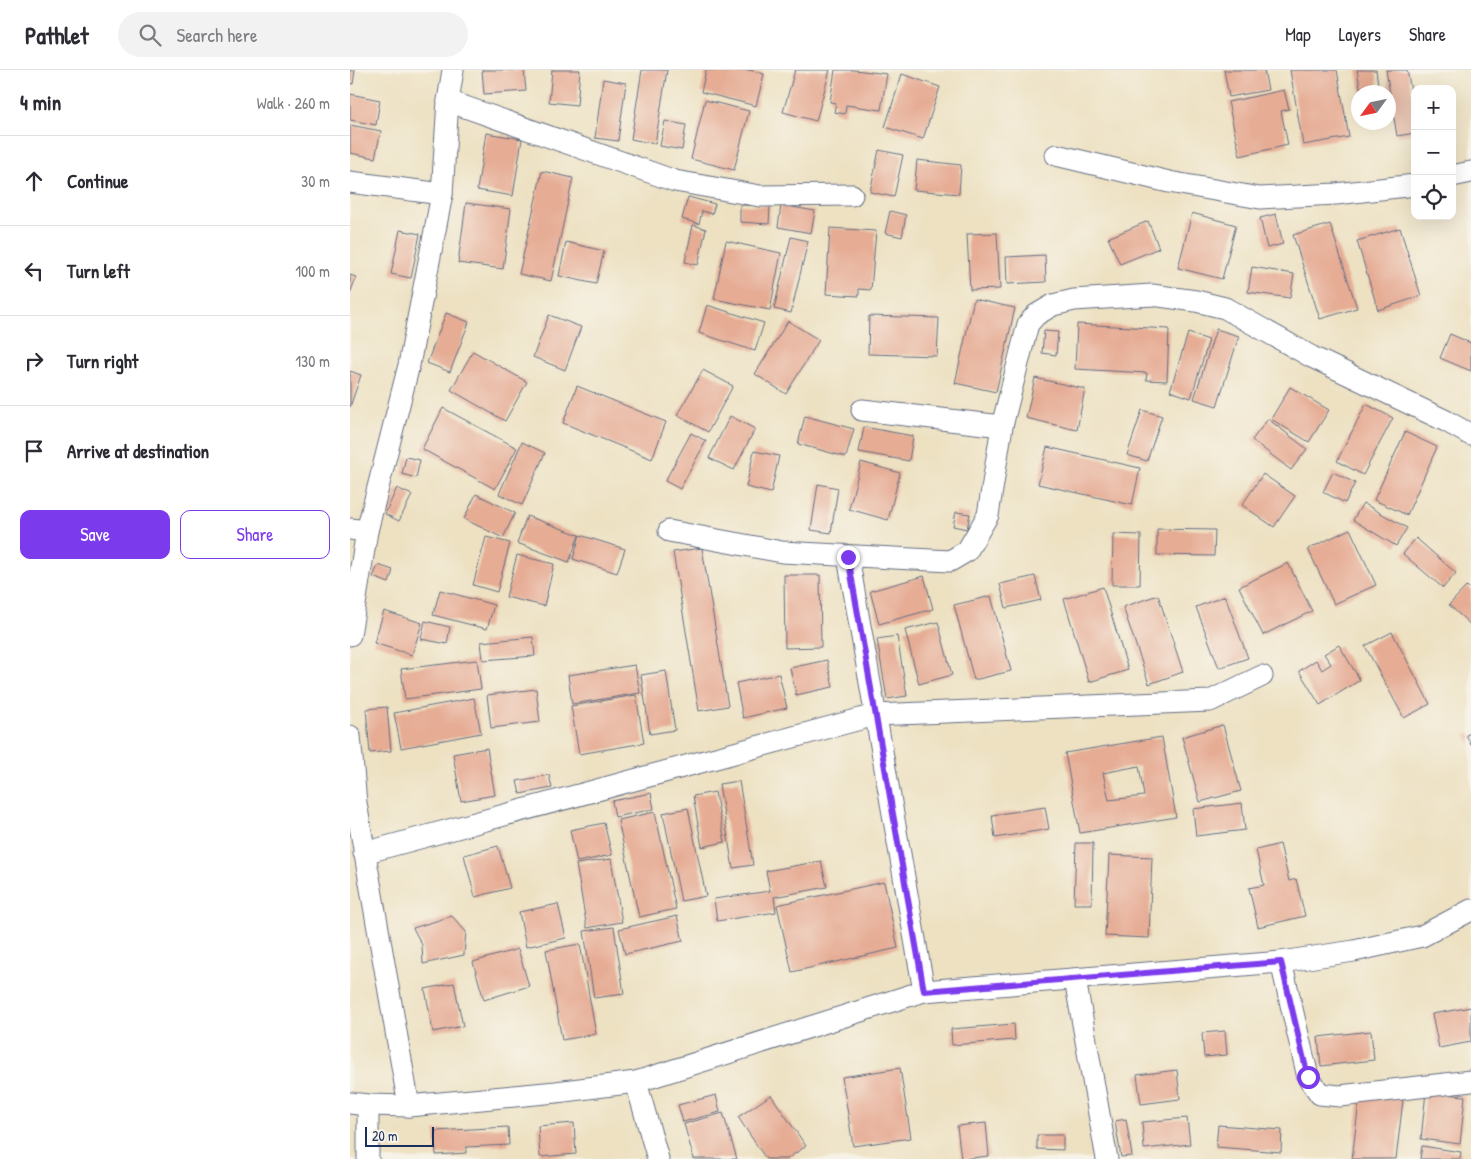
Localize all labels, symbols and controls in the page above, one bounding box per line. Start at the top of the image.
search box [118,12,468,57]
text: Pathlet [25,19,88,51]
icon: search [136,21,164,49]
text: Search here [176,22,258,48]
text: Map [1285,22,1311,47]
text: Layers [1339,22,1381,47]
text: Share [1409,22,1446,47]
north arrow [1351,85,1396,130]
map controls [1411,85,1456,220]
button: + [1411,85,1456,130]
text: 4 min [20,88,61,117]
text: Walk · 260 m [257,92,330,114]
button: − [1411,130,1456,175]
icon: ahead [20,167,48,195]
text: Continue [67,168,128,194]
text: 30 m [301,170,330,192]
button: locate [1411,175,1456,220]
icon: left [20,257,48,285]
text: Turn left [67,258,130,284]
text: 100 m [295,260,330,282]
icon: right [20,347,48,375]
text: Turn right [67,348,138,374]
text: 130 m [295,350,330,372]
icon: arrive [20,437,48,465]
text: Arrive at destination [67,438,209,464]
button: Save [20,510,170,559]
button: Share [180,510,330,559]
route end [837,546,860,569]
route start [1297,1066,1320,1089]
scale bar [365,1124,434,1147]
text: 20 m [372,1126,398,1145]

